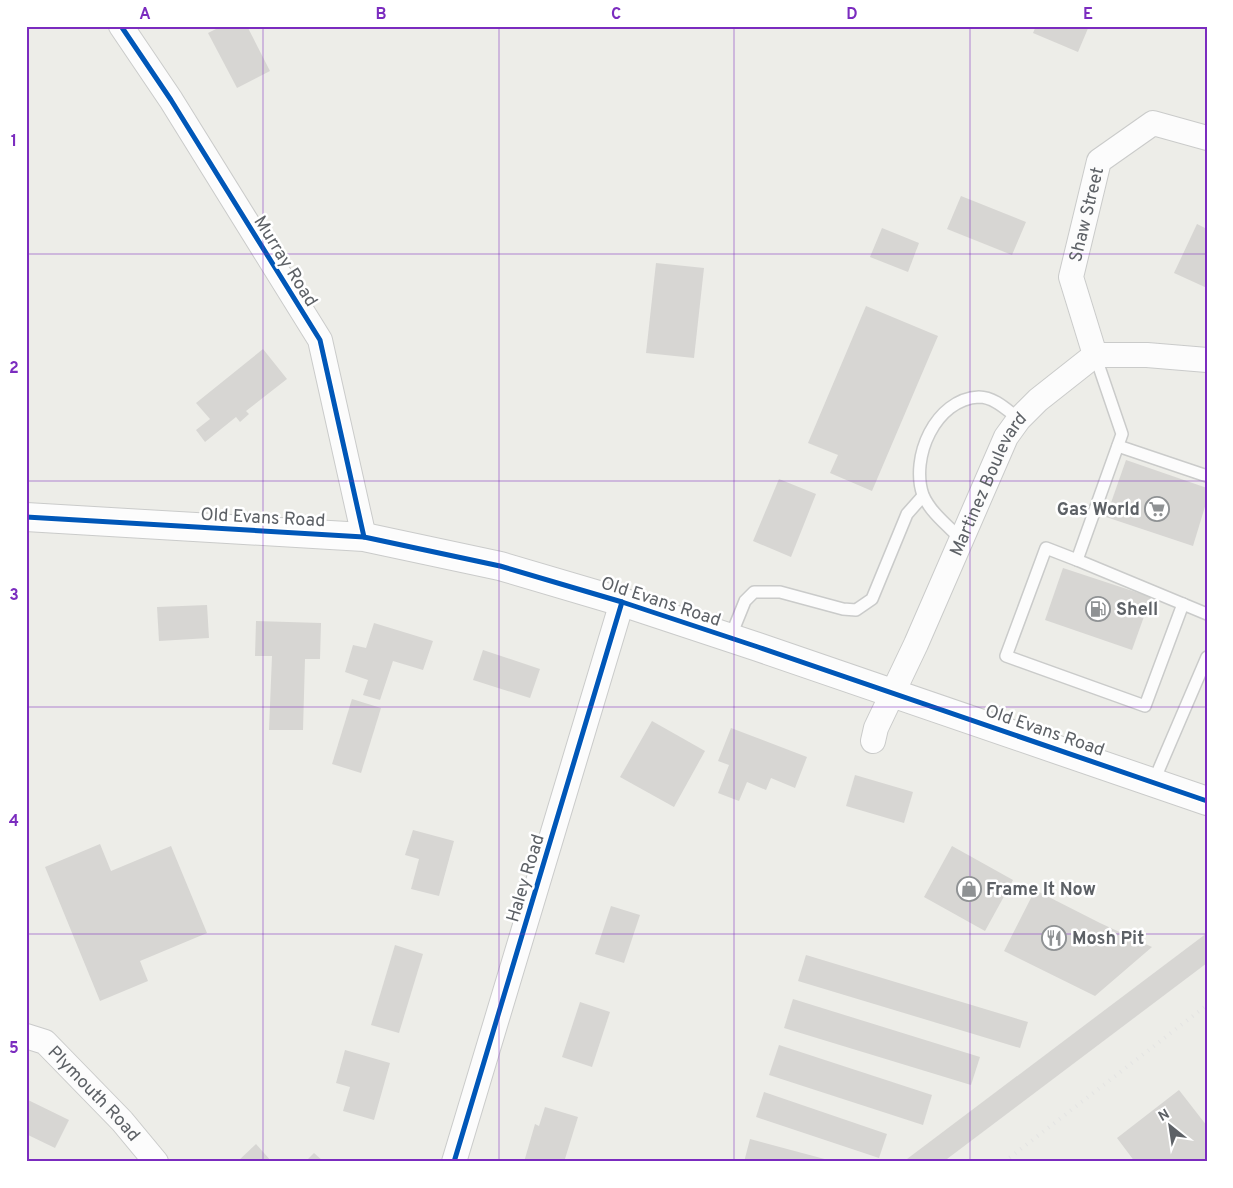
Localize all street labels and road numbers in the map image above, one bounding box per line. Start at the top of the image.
street label: Shaw Street [1065,165,1110,265]
street label: Murray Road [248,212,322,312]
street label: Martinez Boulevard [946,408,1032,560]
street label: Old Evans Road [200,504,326,533]
street label: Old Evans Road [598,572,724,633]
street label: Old Evans Road [982,700,1107,763]
street label: Haley Road [502,832,551,925]
street label: Plymouth Road [42,1042,144,1147]

